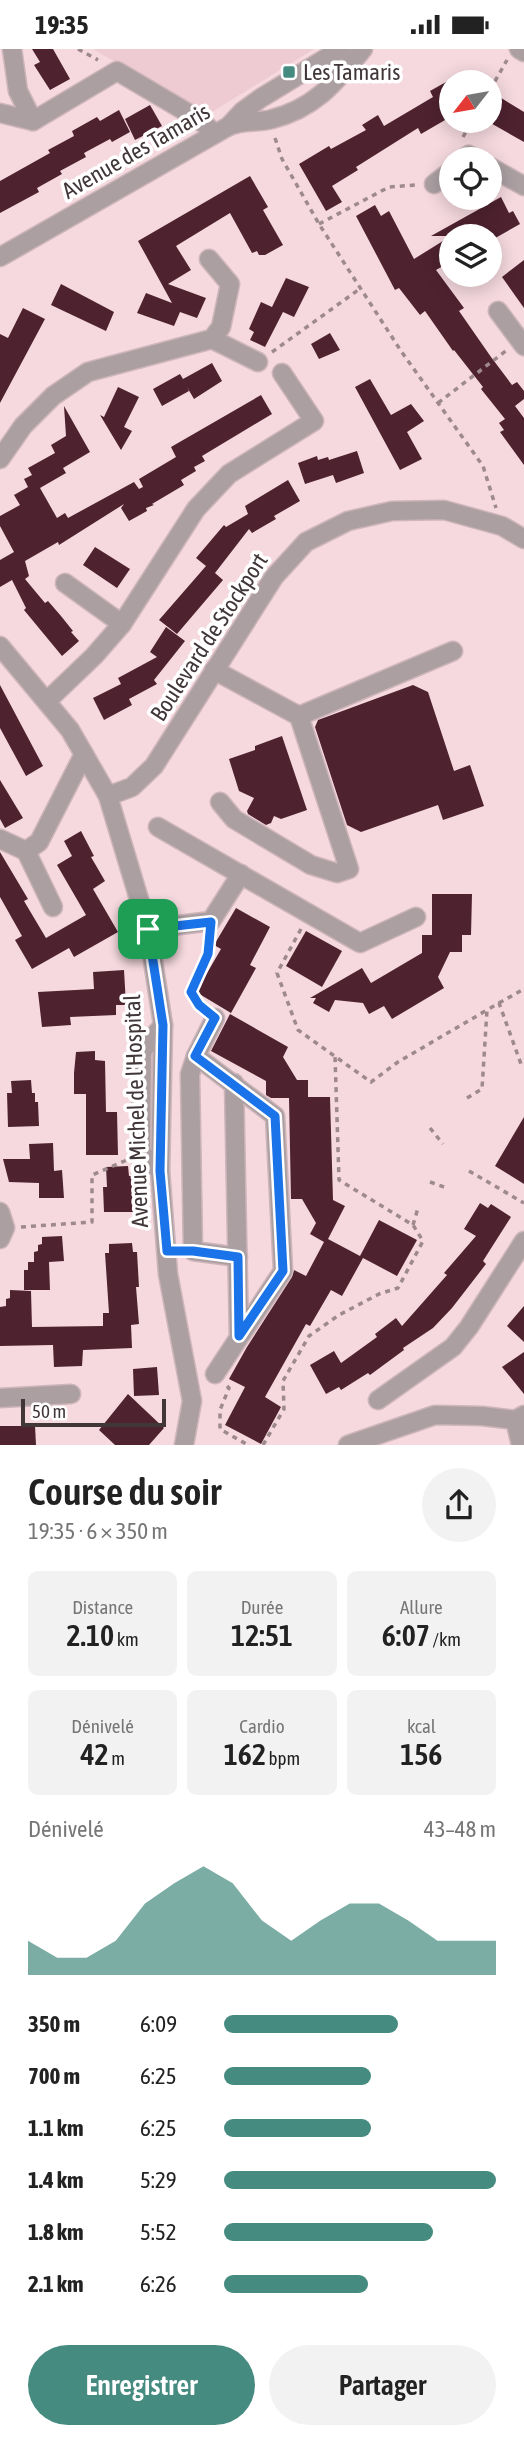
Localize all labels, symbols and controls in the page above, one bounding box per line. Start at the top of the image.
text: 19:35 [35,10,89,40]
place label: Les Tamaris [303,59,400,85]
marker: Les Tamaris [281,64,297,80]
north arrow [439,70,502,133]
map controls [439,70,502,287]
street label: Avenue des Tamaris [58,98,214,204]
button: locate [439,147,502,210]
button: layers [439,224,502,287]
street label: Boulevard de Stockport [145,548,273,726]
pin [118,899,178,959]
icon: arrive [129,910,167,948]
street label: Avenue Michel de l'Hospital [119,994,153,1228]
scale bar [21,1396,166,1428]
text: 50 m [32,1400,66,1422]
button: share [422,1468,496,1542]
text: Course du soir [28,1470,221,1513]
text: 19:35 · 6 × 350 m [28,1518,168,1544]
text: Distance [72,1596,133,1618]
text: Durée [241,1596,283,1618]
text: Allure [400,1596,443,1618]
text: 2.10 [67,1618,114,1652]
text: 12:51 [231,1618,293,1652]
text: 6:07 [382,1618,430,1652]
text: km [114,1628,139,1650]
text: /km [430,1628,461,1650]
text: Dénivelé [71,1715,134,1737]
text: Cardio [239,1715,285,1737]
text: kcal [407,1715,436,1737]
text: 42 [80,1737,109,1771]
text: 162 [224,1737,266,1771]
text: 156 [400,1737,442,1771]
text: m [109,1747,125,1769]
text: bpm [266,1747,300,1769]
text: Dénivelé [28,1816,104,1842]
text: 43–48 m [424,1816,496,1842]
text: 350 m [28,2011,80,2037]
text: 6:09 [140,2011,177,2037]
text: 700 m [28,2063,80,2089]
text: 6:25 [140,2063,177,2089]
text: 1.1 km [28,2115,84,2141]
text: 6:25 [140,2115,177,2141]
text: 1.4 km [28,2167,84,2193]
text: 5:29 [140,2167,177,2193]
text: 1.8 km [28,2219,84,2245]
text: 5:52 [140,2219,177,2245]
text: 2.1 km [28,2271,84,2297]
text: 6:26 [140,2271,177,2297]
button: Enregistrer [28,2345,255,2425]
button: Partager [269,2345,496,2425]

